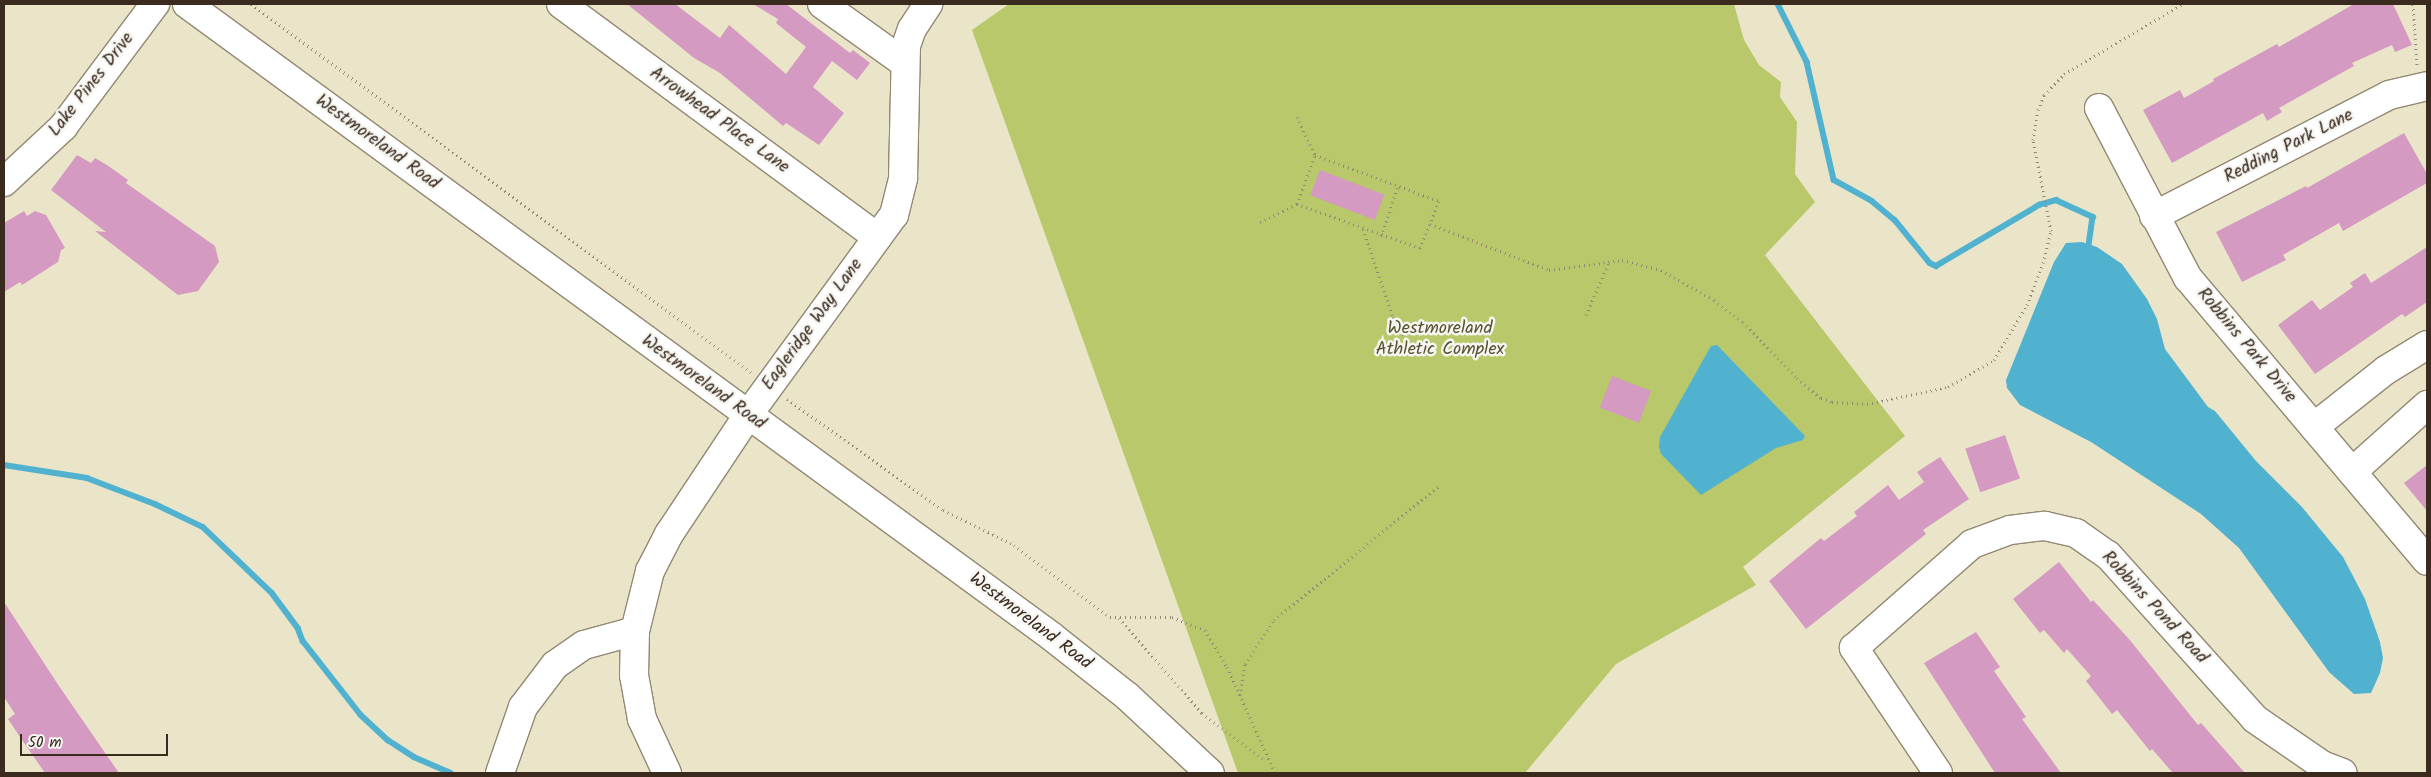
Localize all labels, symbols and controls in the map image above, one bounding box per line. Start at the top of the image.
street label: Lake Pines Drive [45,29,139,141]
street label: Arrowhead Place Lane [645,63,793,179]
street label: Westmoreland Road [311,91,443,195]
street label: Redding Park Lane [2221,105,2357,189]
street label: Eagleridge Way Lane [758,255,868,395]
street label: Robbins Park Drive [2192,284,2300,408]
park label: Westmoreland Athletic Complex [1376,319,1504,362]
street label: Westmoreland Road [637,331,769,435]
street label: Robbins Pond Road [2096,547,2212,669]
street label: Westmoreland Road [964,569,1096,675]
scale bar [22,724,170,756]
text: 50 m [28,731,62,755]

